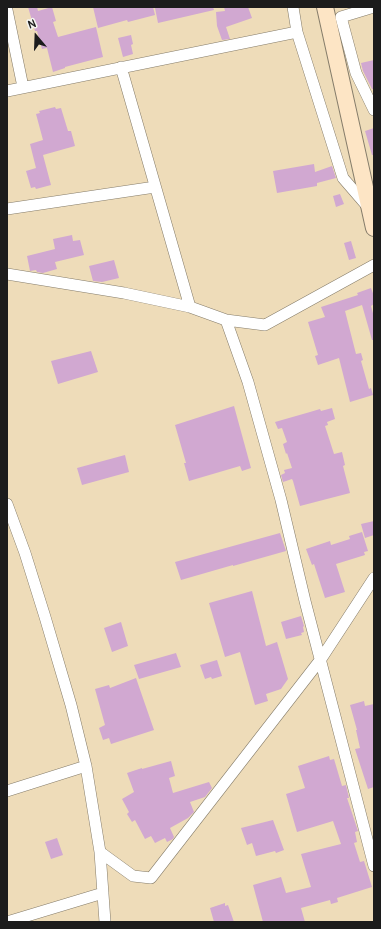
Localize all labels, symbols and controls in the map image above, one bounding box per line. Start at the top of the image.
north arrow [16,16,56,56]
text: N [26,17,38,32]

